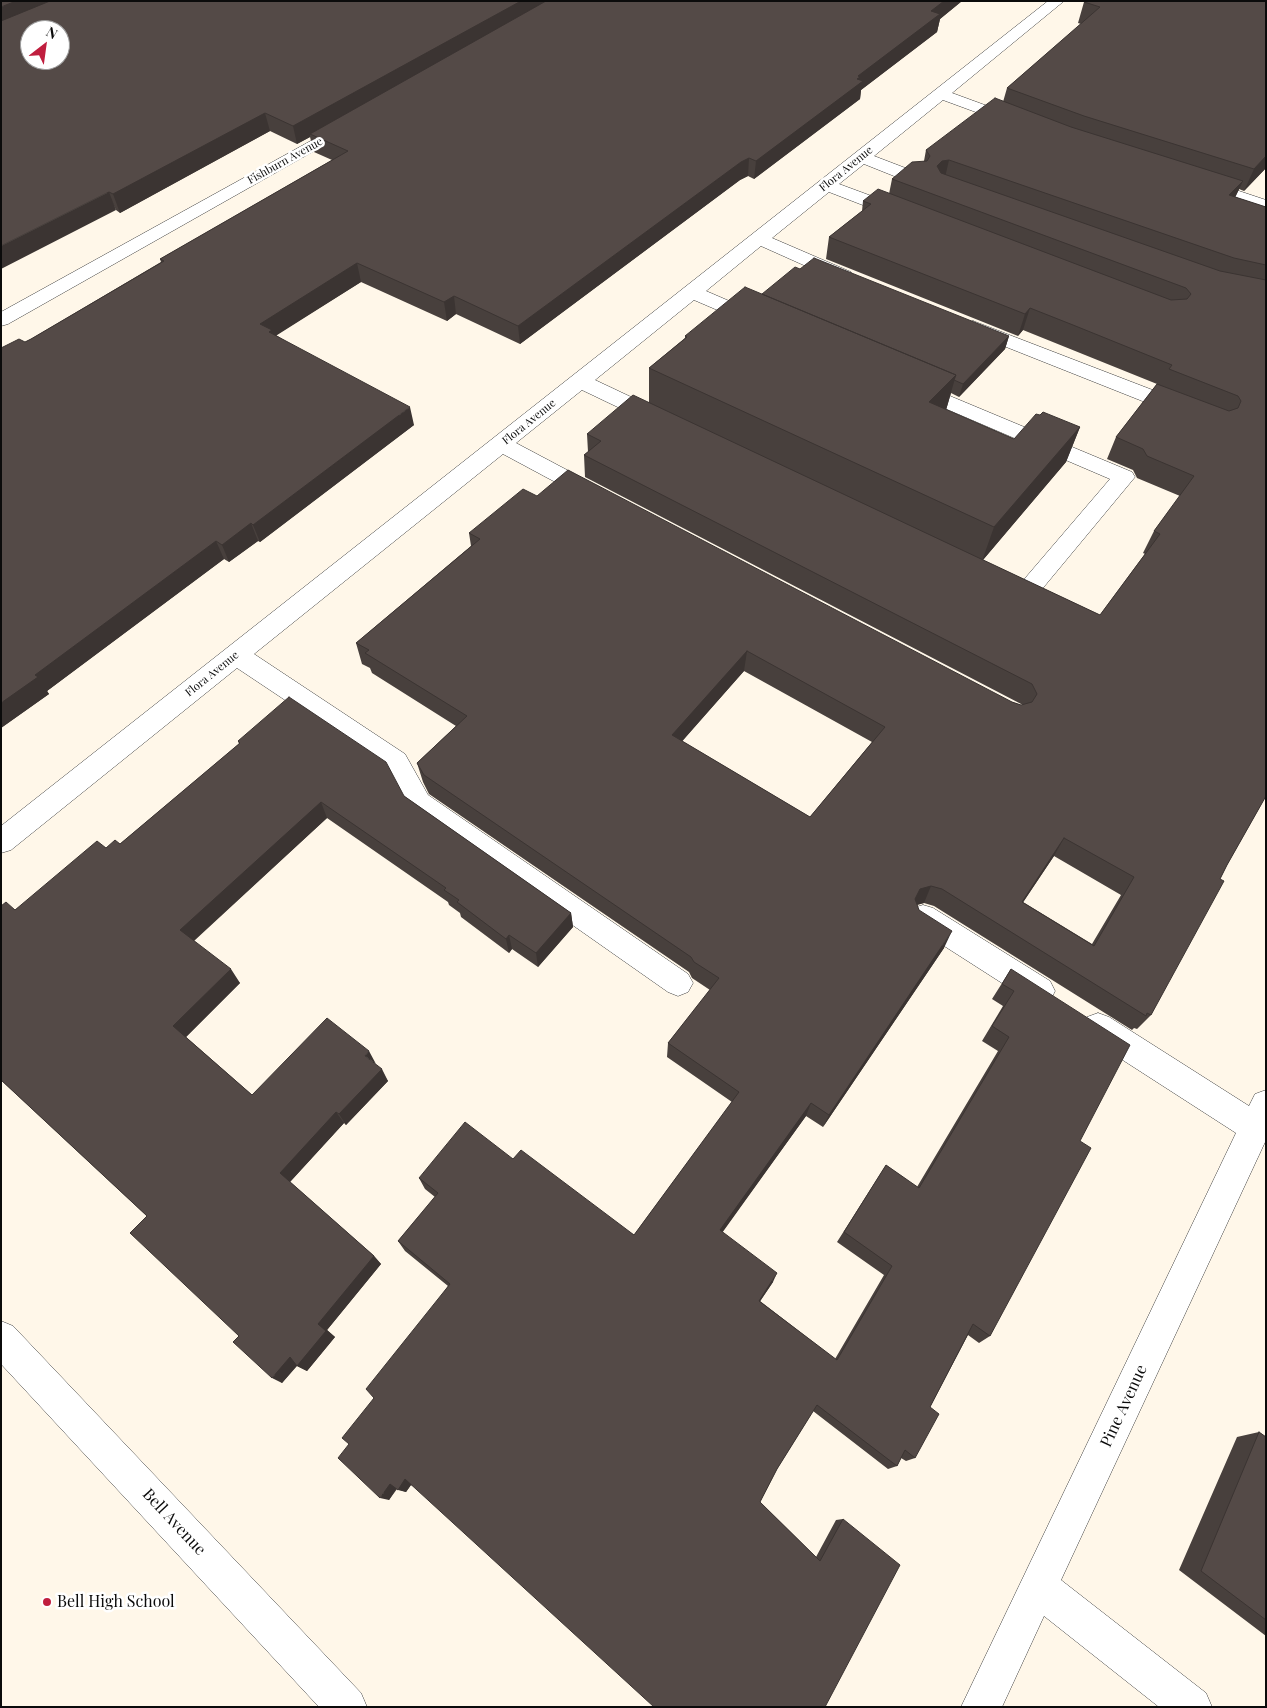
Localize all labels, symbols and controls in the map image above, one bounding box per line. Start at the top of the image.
north arrow [20,20,70,70]
text: N [43,22,61,43]
street label: Fishburn Avenue [245,135,325,187]
street label: Flora Avenue [817,144,875,194]
street label: Flora Avenue [500,397,558,447]
street label: Flora Avenue [183,649,241,699]
street label: Pine Avenue [1097,1362,1151,1450]
street label: Bell Avenue [138,1485,210,1559]
place label: Bell High School [57,1592,175,1612]
marker: Bell High School [41,1596,53,1608]

